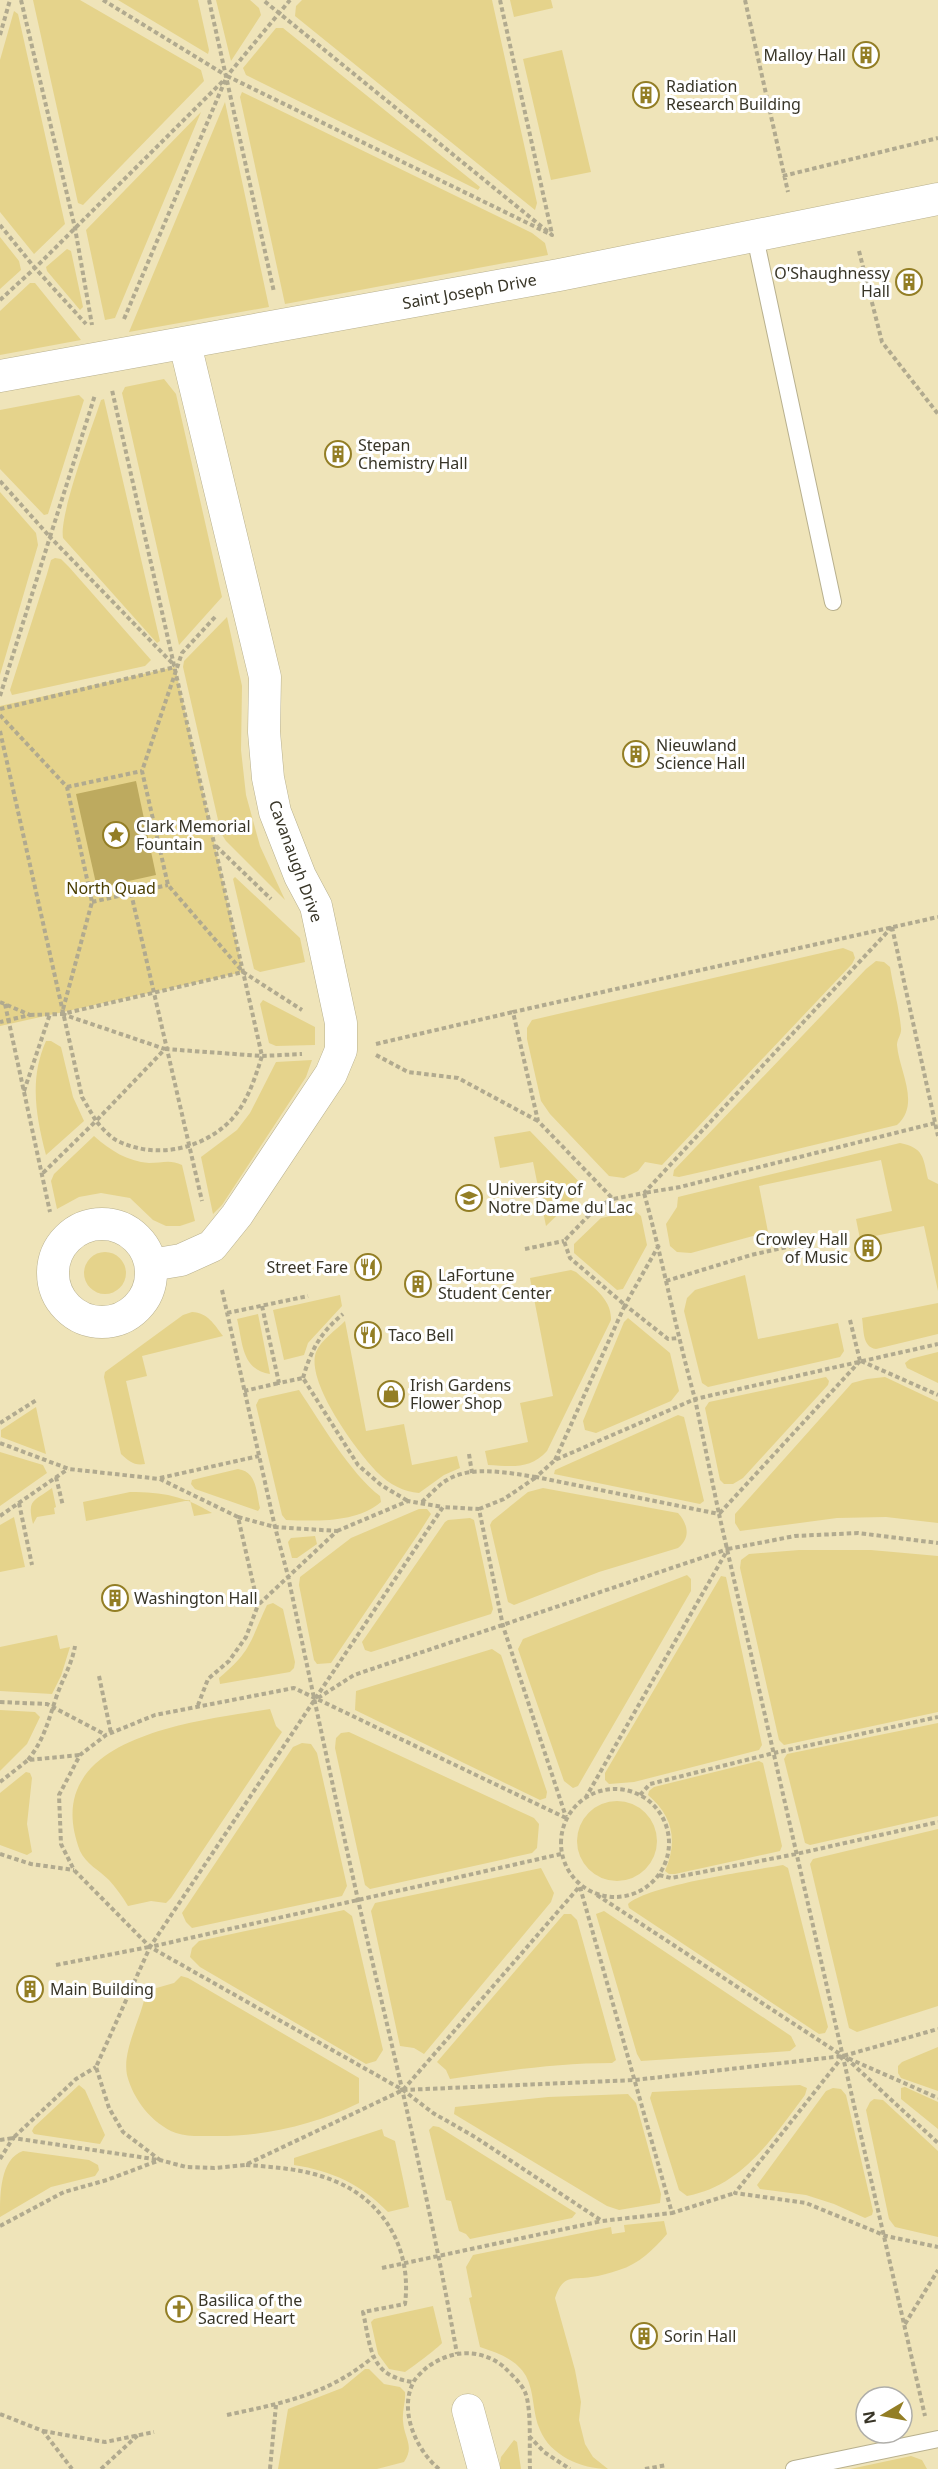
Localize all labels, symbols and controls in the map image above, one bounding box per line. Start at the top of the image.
building icon: Malloy Hall [851,40,881,70]
place label: Malloy Hall [763,44,846,66]
place label: Radiation Research Building [666,75,801,115]
building icon: Radiation Research Building [631,80,661,110]
place label: O'Shaughnessy Hall [774,262,891,302]
building icon: O'Shaughnessy Hall [894,267,924,297]
street label: Saint Joseph Drive [401,268,538,314]
place label: Stepan Chemistry Hall [358,434,468,474]
building icon: Stepan Chemistry Hall [323,439,353,469]
place label: Nieuwland Science Hall [656,734,745,774]
building icon: Nieuwland Science Hall [621,739,651,769]
street label: Cavanaugh Drive [264,797,328,925]
place label: Clark Memorial Fountain [136,815,251,855]
place icon: Clark Memorial Fountain [101,820,131,850]
park label: North Quad [66,877,156,899]
place label: University of Notre Dame du Lac [488,1178,633,1218]
school or university icon: University of Notre Dame du Lac [454,1183,484,1213]
place label: Crowley Hall of Music [755,1228,848,1268]
building icon: Crowley Hall of Music [853,1233,883,1263]
restaurant icon: Street Fare [353,1252,383,1282]
place label: Street Fare [267,1256,348,1278]
place label: LaFortune Student Center [438,1264,552,1304]
building icon: LaFortune Student Center [403,1269,433,1299]
restaurant icon: Taco Bell [353,1320,383,1350]
place label: Taco Bell [388,1324,454,1346]
place label: Irish Gardens Flower Shop [410,1374,511,1414]
shop icon: Irish Gardens Flower Shop [376,1379,406,1409]
building icon: Washington Hall [100,1583,130,1613]
place label: Washington Hall [134,1587,258,1609]
building icon: Main Building [15,1974,45,2004]
place label: Main Building [50,1978,154,2000]
place label: Basilica of the Sacred Heart [198,2289,302,2329]
church icon: Basilica of the Sacred Heart [164,2294,194,2324]
building icon: Sorin Hall [629,2321,659,2351]
place label: Sorin Hall [664,2325,736,2347]
north arrow [854,2385,914,2445]
text: N [857,2409,881,2426]

